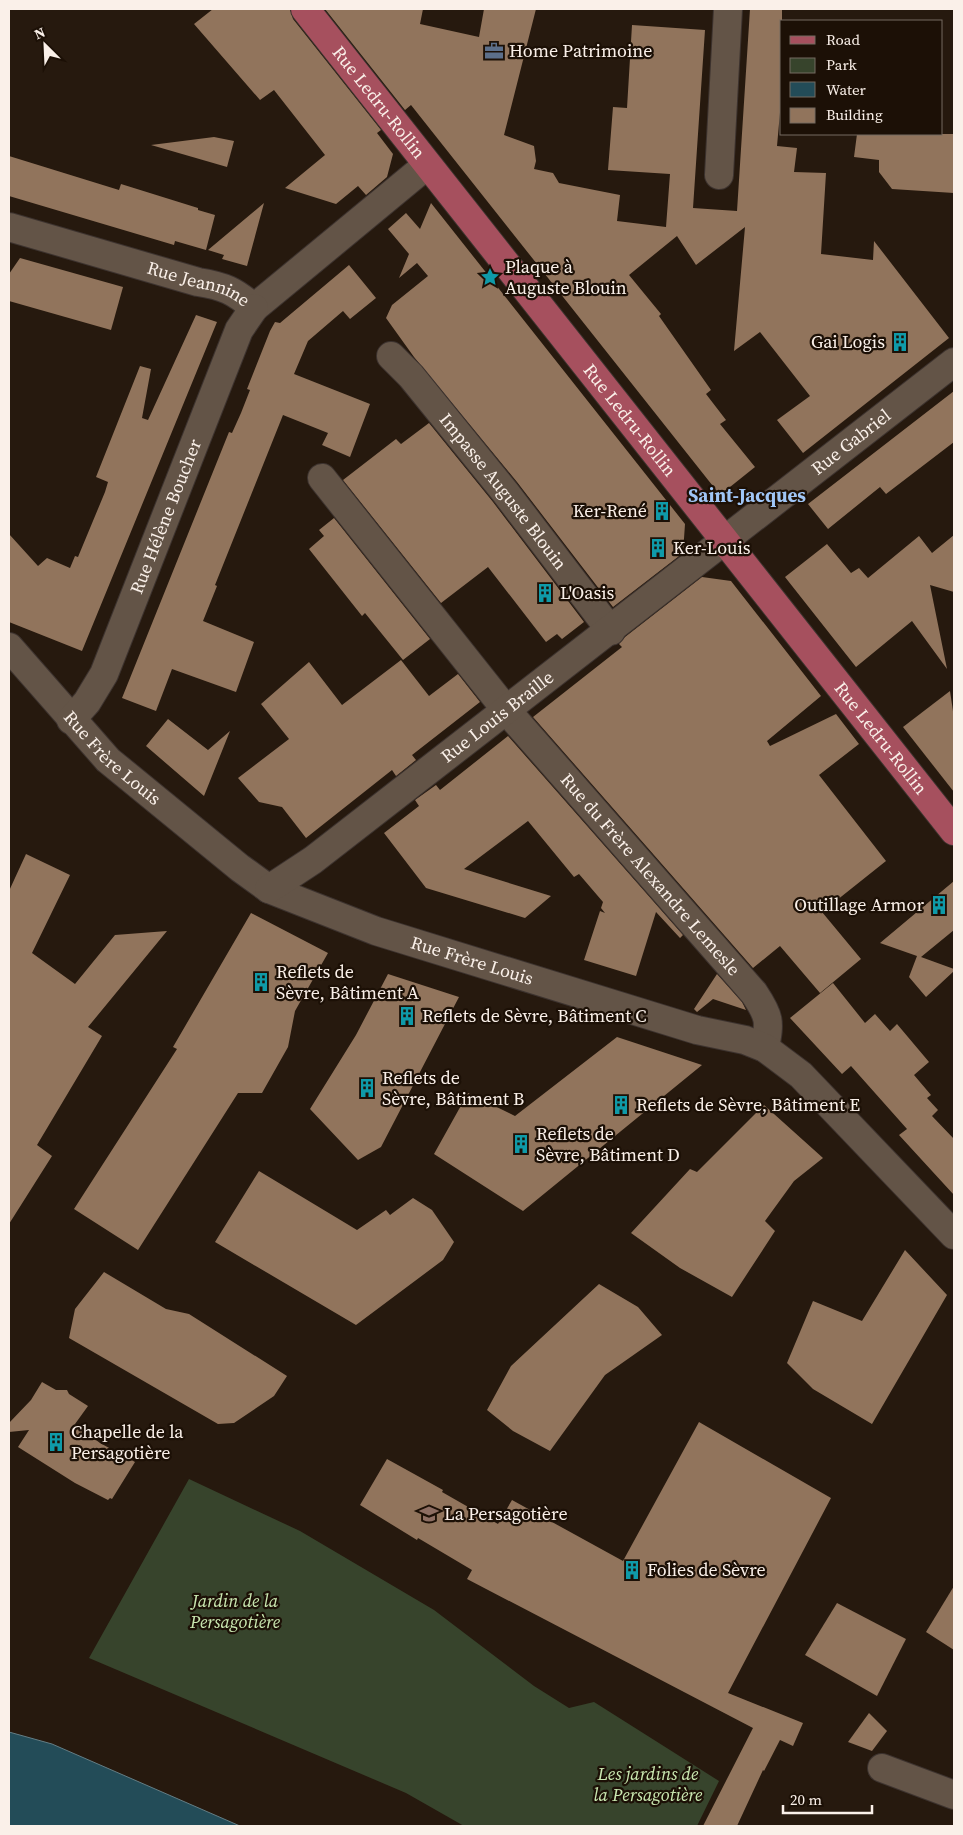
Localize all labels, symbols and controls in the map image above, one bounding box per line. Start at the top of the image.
north arrow [20,20,70,70]
legend [780,20,943,135]
text: N [31,22,48,44]
text: Road [826,29,860,50]
place label: Home Patrimoine [509,38,652,63]
street label: Rue Ledru-Rollin [327,40,432,164]
office icon: Home Patrimoine [483,40,505,62]
text: Park [826,54,858,75]
text: Water [826,79,867,100]
text: Building [826,104,883,125]
place label: Plaque à Auguste Blouin [505,254,627,300]
street label: Rue Jeannine [144,255,256,312]
place icon: Plaque à Auguste Blouin [479,266,501,288]
place label: Gai Logis [811,329,885,354]
building icon: Gai Logis [889,331,911,353]
street label: Rue Ledru-Rollin [578,358,683,482]
street label: Rue Gabriel [806,403,896,480]
street label: Impasse Auguste Blouin [434,408,573,575]
street label: Rue Hélène Boucher [124,435,207,598]
district label: Saint-Jacques [688,482,806,508]
place label: Ker-René [573,498,647,523]
building icon: Ker-René [651,500,673,522]
place label: Ker-Louis [673,535,751,560]
building icon: Ker-Louis [647,537,669,559]
place label: L'Oasis [560,580,615,605]
building icon: L'Oasis [534,582,556,604]
street label: Rue Louis Braille [435,665,559,768]
street label: Rue Ledru-Rollin [829,676,934,800]
street label: Rue Frère Louis [58,705,167,811]
street label: Rue du Frère Alexandre Lemesle [555,768,746,981]
place label: Outillage Armor [794,892,924,917]
building icon: Outillage Armor [928,894,950,916]
street label: Rue Frère Louis [408,929,537,991]
place label: Reflets de Sèvre, Bâtiment A [276,959,419,1005]
building icon: Reflets de Sèvre, Bâtiment A [250,971,272,993]
place label: Reflets de Sèvre, Bâtiment C [422,1003,647,1028]
building icon: Reflets de Sèvre, Bâtiment C [396,1005,418,1027]
place label: Reflets de Sèvre, Bâtiment B [382,1065,524,1111]
building icon: Reflets de Sèvre, Bâtiment B [356,1077,378,1099]
place label: Reflets de Sèvre, Bâtiment E [636,1092,860,1117]
building icon: Reflets de Sèvre, Bâtiment E [610,1094,632,1116]
place label: Reflets de Sèvre, Bâtiment D [536,1121,680,1167]
building icon: Reflets de Sèvre, Bâtiment D [510,1133,532,1155]
place label: Chapelle de la Persagotière [71,1419,184,1465]
building icon: Chapelle de la Persagotière [45,1431,67,1453]
place label: La Persagotière [444,1501,568,1526]
school or university icon: La Persagotière [418,1503,440,1525]
place label: Folies de Sèvre [647,1557,766,1582]
building icon: Folies de Sèvre [621,1559,643,1581]
park label: Jardin de la Persagotière [189,1588,281,1634]
park label: Les jardins de la Persagotière [594,1761,703,1807]
scale bar [783,1782,872,1814]
text: 20 m [790,1789,822,1810]

